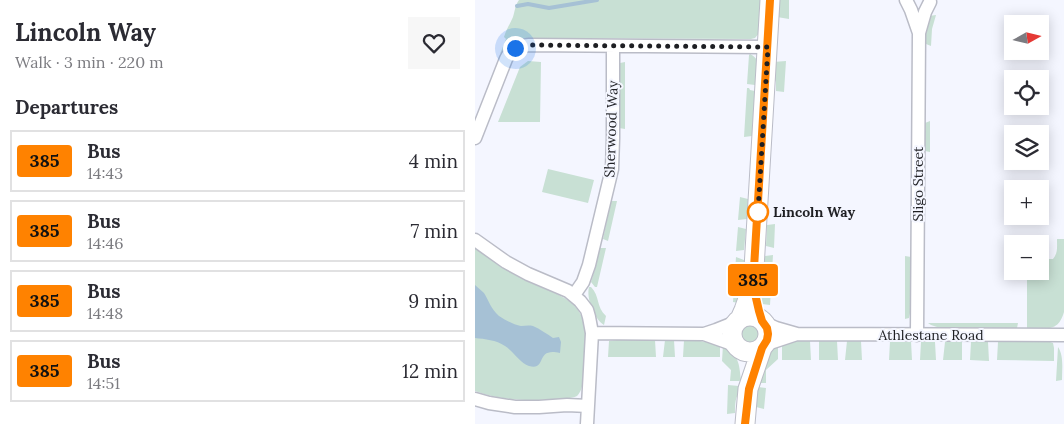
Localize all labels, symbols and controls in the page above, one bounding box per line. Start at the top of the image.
north arrow [1004,15,1049,60]
map controls [1004,15,1049,280]
text: Lincoln Way [15,17,156,48]
button: heart [408,17,460,69]
your location [503,36,528,61]
text: Walk · 3 min · 220 m [15,52,164,72]
button: locate [1004,70,1049,115]
street label: Sherwood Way [600,79,622,178]
text: Departures [15,95,118,119]
button: layers [1004,125,1049,170]
text: Bus [87,139,120,163]
street label: Sligo Street [909,146,927,221]
text: 385 [29,149,60,172]
text: 4 min [409,149,458,173]
text: 14:43 [87,163,123,183]
button: + [1004,180,1049,225]
marker: Lincoln Way [747,201,769,223]
place label: Lincoln Way [773,203,855,221]
text: Bus [87,209,120,233]
text: 385 [29,219,60,242]
text: 7 min [410,219,458,243]
text: 14:46 [87,233,123,253]
button: − [1004,235,1049,280]
line badge: 385 [724,264,782,296]
text: 385 [738,268,768,291]
text: Bus [87,279,120,303]
text: 385 [29,289,60,312]
text: 9 min [408,289,458,313]
text: 14:48 [87,303,123,323]
street label: Athlestane Road [877,326,984,344]
text: Bus [87,349,120,373]
text: 385 [29,359,60,382]
text: 12 min [402,359,458,383]
text: 14:51 [87,373,120,393]

